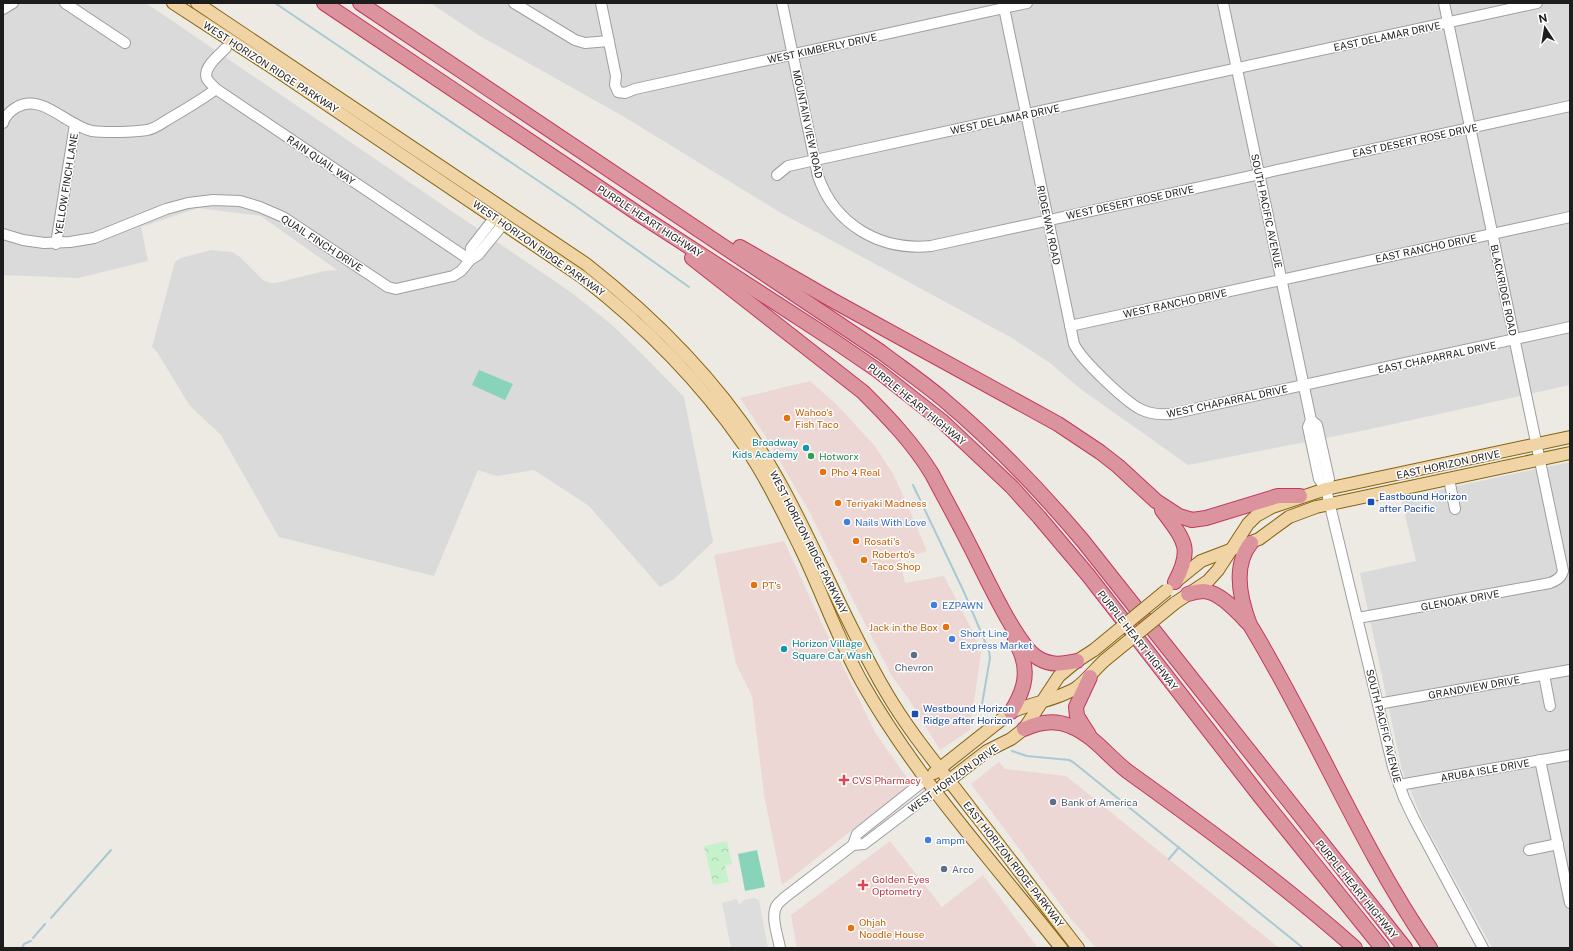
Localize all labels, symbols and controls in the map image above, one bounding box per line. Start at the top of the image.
north arrow [1525,8,1565,48]
text: N [1537,11,1548,25]
street label: WEST HORIZON RIDGE PARKWAY [201,19,341,115]
street label: EAST DELAMAR DRIVE [1333,19,1441,53]
street label: WEST KIMBERLY DRIVE [766,31,878,65]
street label: MOUNTAIN VIEW ROAD [791,69,825,179]
street label: WEST DELAMAR DRIVE [949,102,1061,136]
street label: EAST DESERT ROSE DRIVE [1351,121,1479,159]
street label: YELLOW FINCH LANE [52,132,80,236]
street label: RAIN QUAIL WAY [285,133,357,187]
street label: SOUTH PACIFIC AVENUE [1249,153,1285,269]
street label: PURPLE HEART HIGHWAY [595,182,705,260]
street label: WEST DESERT ROSE DRIVE [1065,183,1195,221]
street label: RIDGEWAY ROAD [1035,184,1063,266]
street label: WEST HORIZON RIDGE PARKWAY [470,198,608,298]
street label: QUAIL FINCH DRIVE [279,212,365,274]
street label: EAST RANCHO DRIVE [1374,231,1478,265]
street label: BLACKRIDGE ROAD [1488,243,1520,337]
street label: WEST RANCHO DRIVE [1122,286,1228,320]
street label: EAST CHAPARRAL DRIVE [1377,339,1497,375]
street label: PURPLE HEART HIGHWAY [865,361,969,447]
street label: WEST CHAPARRAL DRIVE [1165,382,1289,420]
place label: Wahoo's Fish Taco [795,406,839,430]
marker: Wahoo's Fish Taco [782,413,792,423]
place label: Broadway Kids Academy [732,436,799,460]
marker: Broadway Kids Academy [801,443,811,453]
street label: EAST HORIZON DRIVE [1395,447,1501,481]
place label: Hotworx [819,450,859,462]
marker: Hotworx [806,451,816,461]
place label: Pho 4 Real [831,466,881,478]
marker: Pho 4 Real [818,467,828,477]
street label: WEST HORIZON RIDGE PARKWAY [768,469,850,615]
place label: Eastbound Horizon after Pacific [1379,490,1467,514]
place label: Teriyaki Madness [846,497,926,509]
marker: Eastbound Horizon after Pacific [1366,497,1376,507]
marker: Teriyaki Madness [833,498,843,508]
place label: Nails With Love [855,516,927,528]
marker: Nails With Love [842,517,852,527]
place label: Rosati's [864,535,900,547]
marker: Rosati's [851,536,861,546]
place label: Roberto's Taco Shop [872,548,920,572]
marker: Roberto's Taco Shop [859,555,869,565]
place label: PT's [762,579,781,591]
marker: PT's [749,580,759,590]
street label: GLENOAK DRIVE [1420,587,1500,613]
street label: PURPLE HEART HIGHWAY [1095,588,1181,692]
place label: EZPAWN [942,599,983,611]
marker: EZPAWN [929,600,939,610]
place label: Jack in the Box [869,621,938,633]
marker: Jack in the Box [941,622,951,632]
place label: Short Line Express Market [960,627,1033,651]
marker: Short Line Express Market [947,634,957,644]
place label: Horizon Village Square Car Wash [792,637,872,661]
marker: Horizon Village Square Car Wash [779,644,789,654]
marker: Chevron [909,650,919,660]
place label: Chevron [895,661,933,673]
street label: SOUTH PACIFIC AVENUE [1364,668,1404,784]
street label: GRANDVIEW DRIVE [1427,673,1521,701]
place label: Westbound Horizon Ridge after Horizon [923,702,1014,726]
marker: Westbound Horizon Ridge after Horizon [910,709,920,719]
street label: WEST HORIZON DRIVE [906,741,1000,815]
street label: ARUBA ISLE DRIVE [1440,756,1530,784]
place label: CVS Pharmacy [852,774,922,786]
marker: CVS Pharmacy [839,775,849,785]
place label: Bank of America [1061,796,1137,808]
marker: Bank of America [1048,797,1058,807]
street label: EAST HORIZON RIDGE PARKWAY [961,799,1067,929]
place label: ampm [936,834,965,846]
marker: ampm [923,835,933,845]
street label: PURPLE HEART HIGHWAY [1314,837,1400,941]
place label: Arco [952,863,974,875]
marker: Arco [939,864,949,874]
place label: Golden Eyes Optometry [872,873,930,897]
marker: Golden Eyes Optometry [857,879,869,891]
place label: Ohjah Noodle House [859,916,925,940]
marker: Ohjah Noodle House [846,923,856,933]

